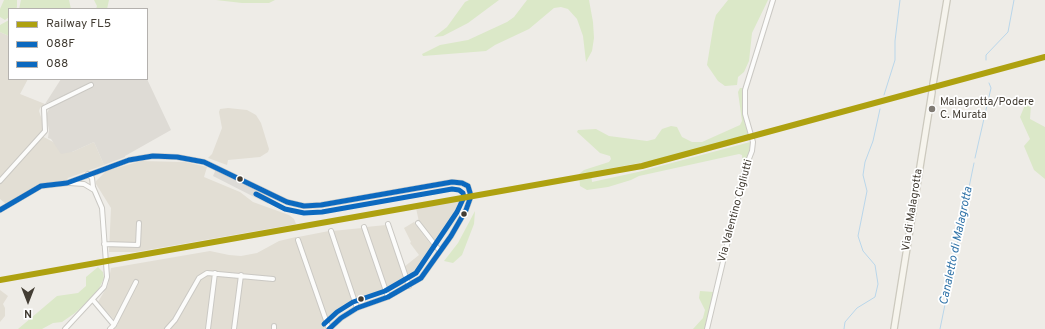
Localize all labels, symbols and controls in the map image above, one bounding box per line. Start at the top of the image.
legend [8,8,148,80]
text: Railway FL5 [46,16,111,32]
text: 088F [46,36,75,52]
text: 088 [46,56,68,72]
place label: Malagrotta/Podere C. Murata [940,96,1034,122]
marker: Malagrotta/Podere C. Murata [927,104,937,114]
street label: Via Valentino Cigliutti [716,158,756,264]
street label: Via di Malagrotta [900,168,926,252]
unlabelled marker [235,174,245,184]
water label: Canaletto di Malagrotta [937,186,977,306]
unlabelled marker [459,209,469,219]
north arrow [8,281,48,321]
unlabelled marker [356,294,366,304]
text: N [24,306,32,320]

